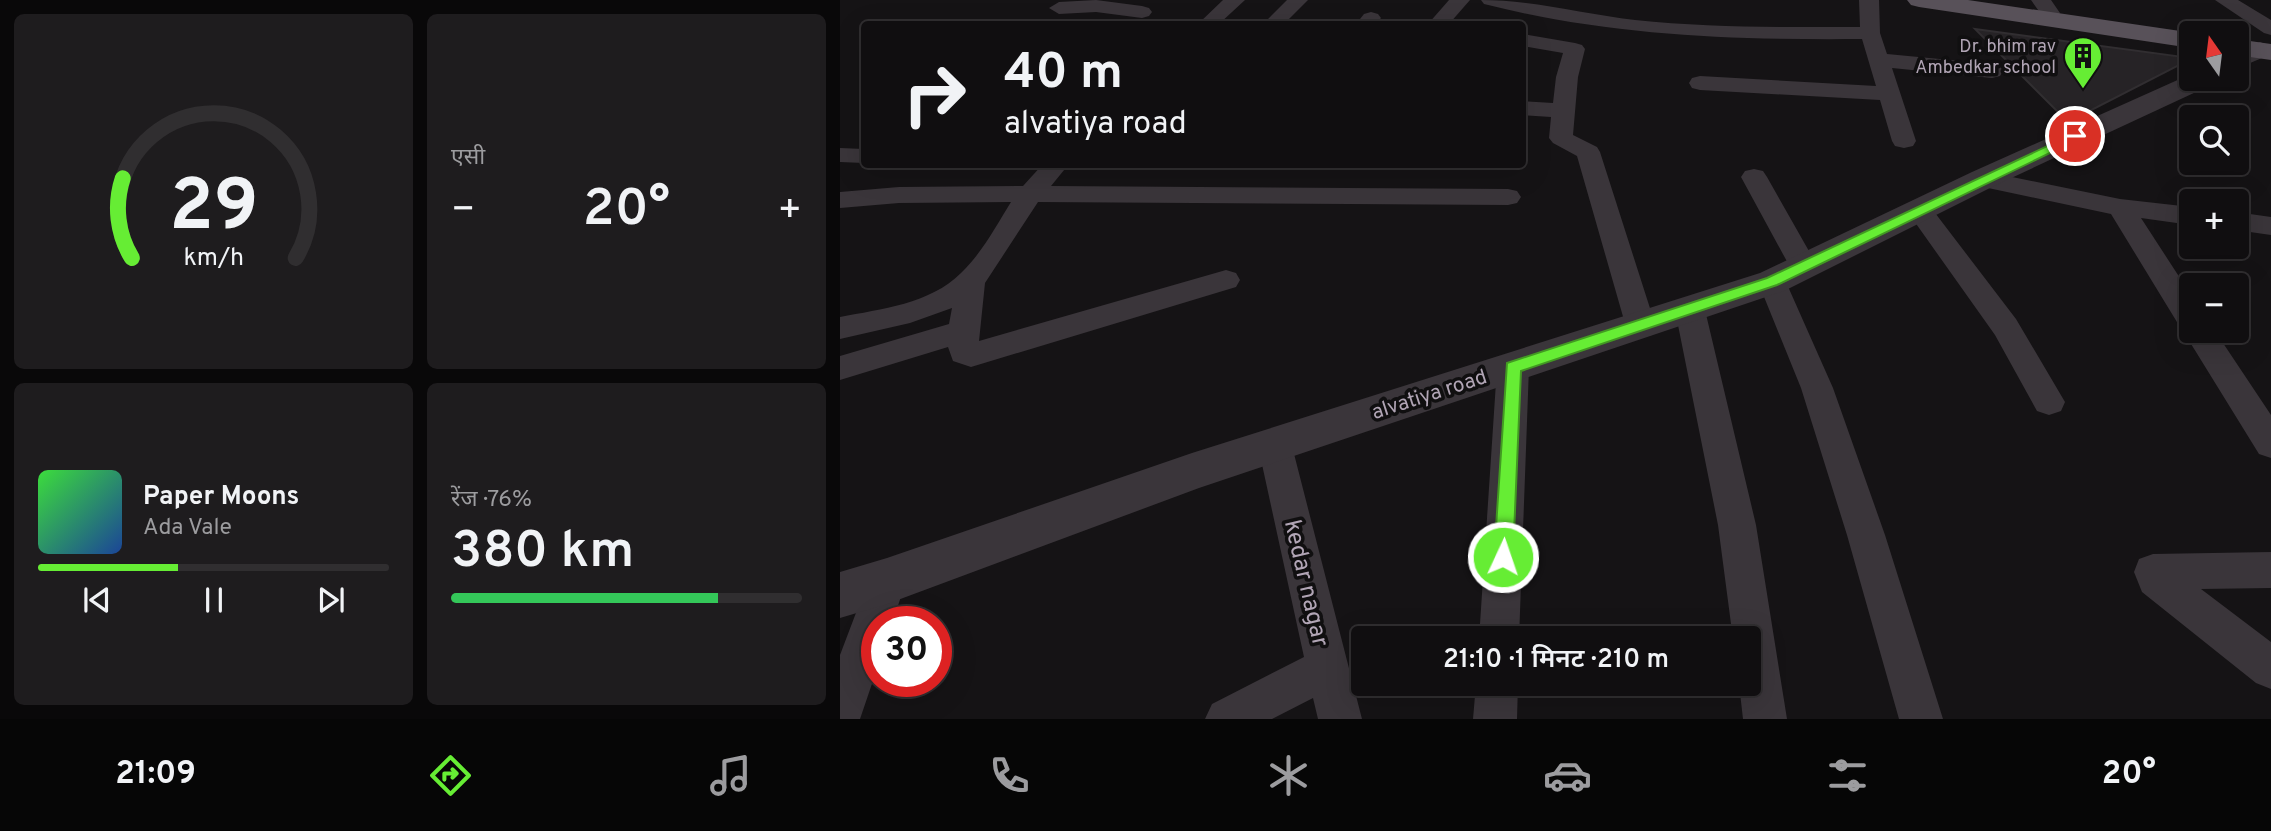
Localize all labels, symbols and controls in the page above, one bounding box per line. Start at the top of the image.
north arrow [2179,21,2249,91]
map controls [2179,21,2249,343]
building icon: Dr. bhim rav Ambedkar school [2062,35,2104,90]
place label: Dr. bhim rav Ambedkar school [1915,36,2056,80]
text: 40 m [1004,44,1123,106]
icon: right [889,49,980,140]
text: alvatiya road [1004,105,1187,145]
button: search [2179,105,2249,175]
pin [2045,106,2105,166]
icon: arrive [2056,117,2094,155]
text: एसी [451,144,485,173]
text: 29 [169,164,258,256]
text: 20° [583,178,670,244]
text: − [451,187,476,236]
text: + [777,187,802,236]
button: + [2179,189,2249,259]
text: km/h [183,242,244,274]
button: − [2179,273,2249,343]
street label: alvatiya road [1368,364,1491,427]
text: Paper Moons [143,481,299,514]
text: रेंज · 76% [451,486,532,515]
text: Ada Vale [143,514,232,543]
street label: kedar nagar [1276,517,1334,650]
text: 380 km [451,520,634,586]
position arrow [1466,520,1540,594]
icon: previous [78,581,116,619]
icon: pause [195,581,233,619]
icon: next [312,581,350,619]
speed limit sign: 30 [861,606,952,697]
text: 21:10 · 1 मिनट · 210 m [1443,644,1669,677]
icon: directions [426,751,475,800]
icon: music [706,751,755,800]
icon: phone [985,751,1034,800]
icon: climate [1264,751,1313,800]
icon: car [1543,751,1592,800]
icon: filters [1823,751,1872,800]
text: 21:09 [115,755,196,795]
text: 20° [2102,755,2156,795]

